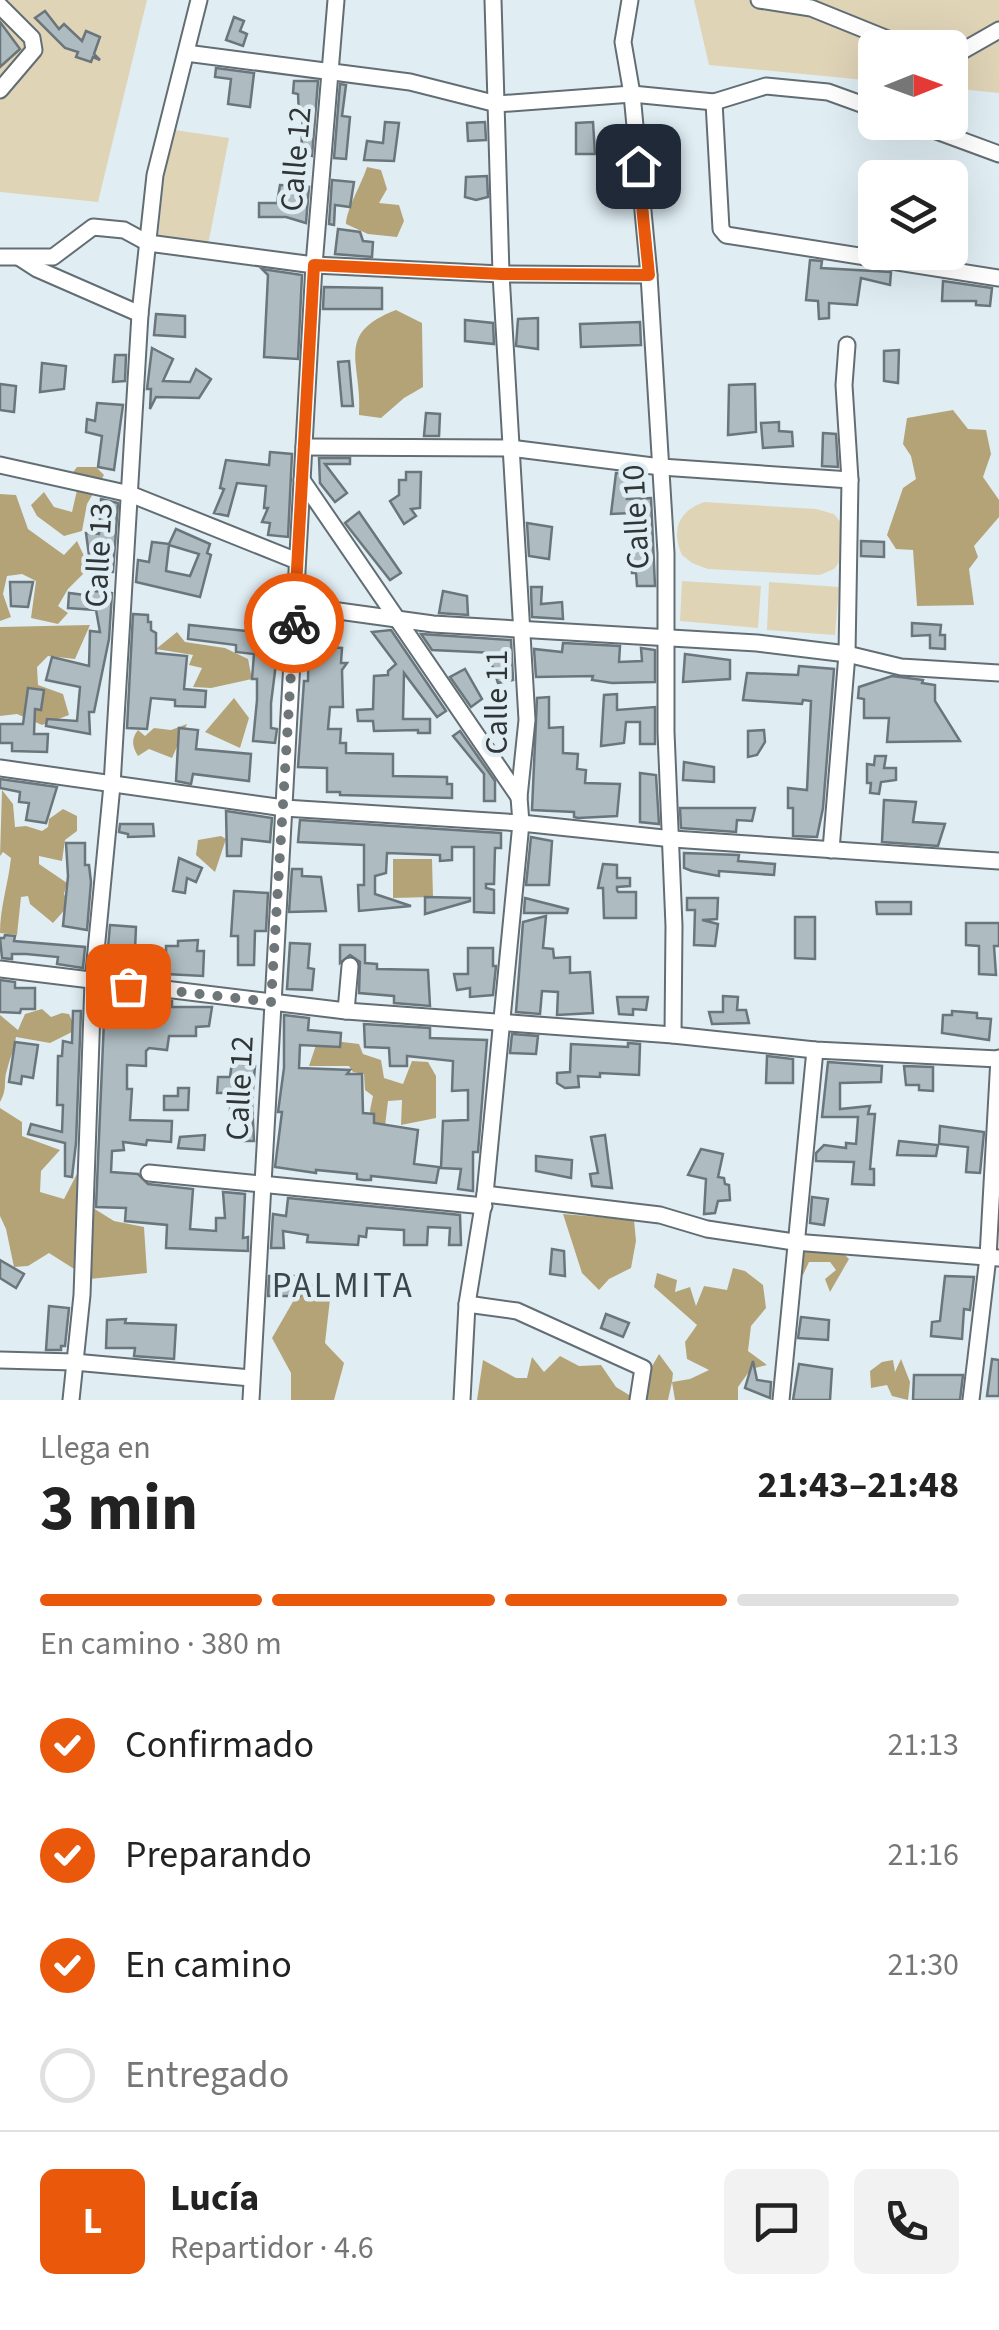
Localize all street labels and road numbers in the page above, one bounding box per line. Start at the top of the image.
street label: Calle 12 [269,105,323,213]
street label: Calle 10 [610,463,662,570]
street label: Calle 13 [73,502,125,609]
street label: Calle 11 [474,650,520,754]
street label: Calle 12 [214,1035,266,1142]

